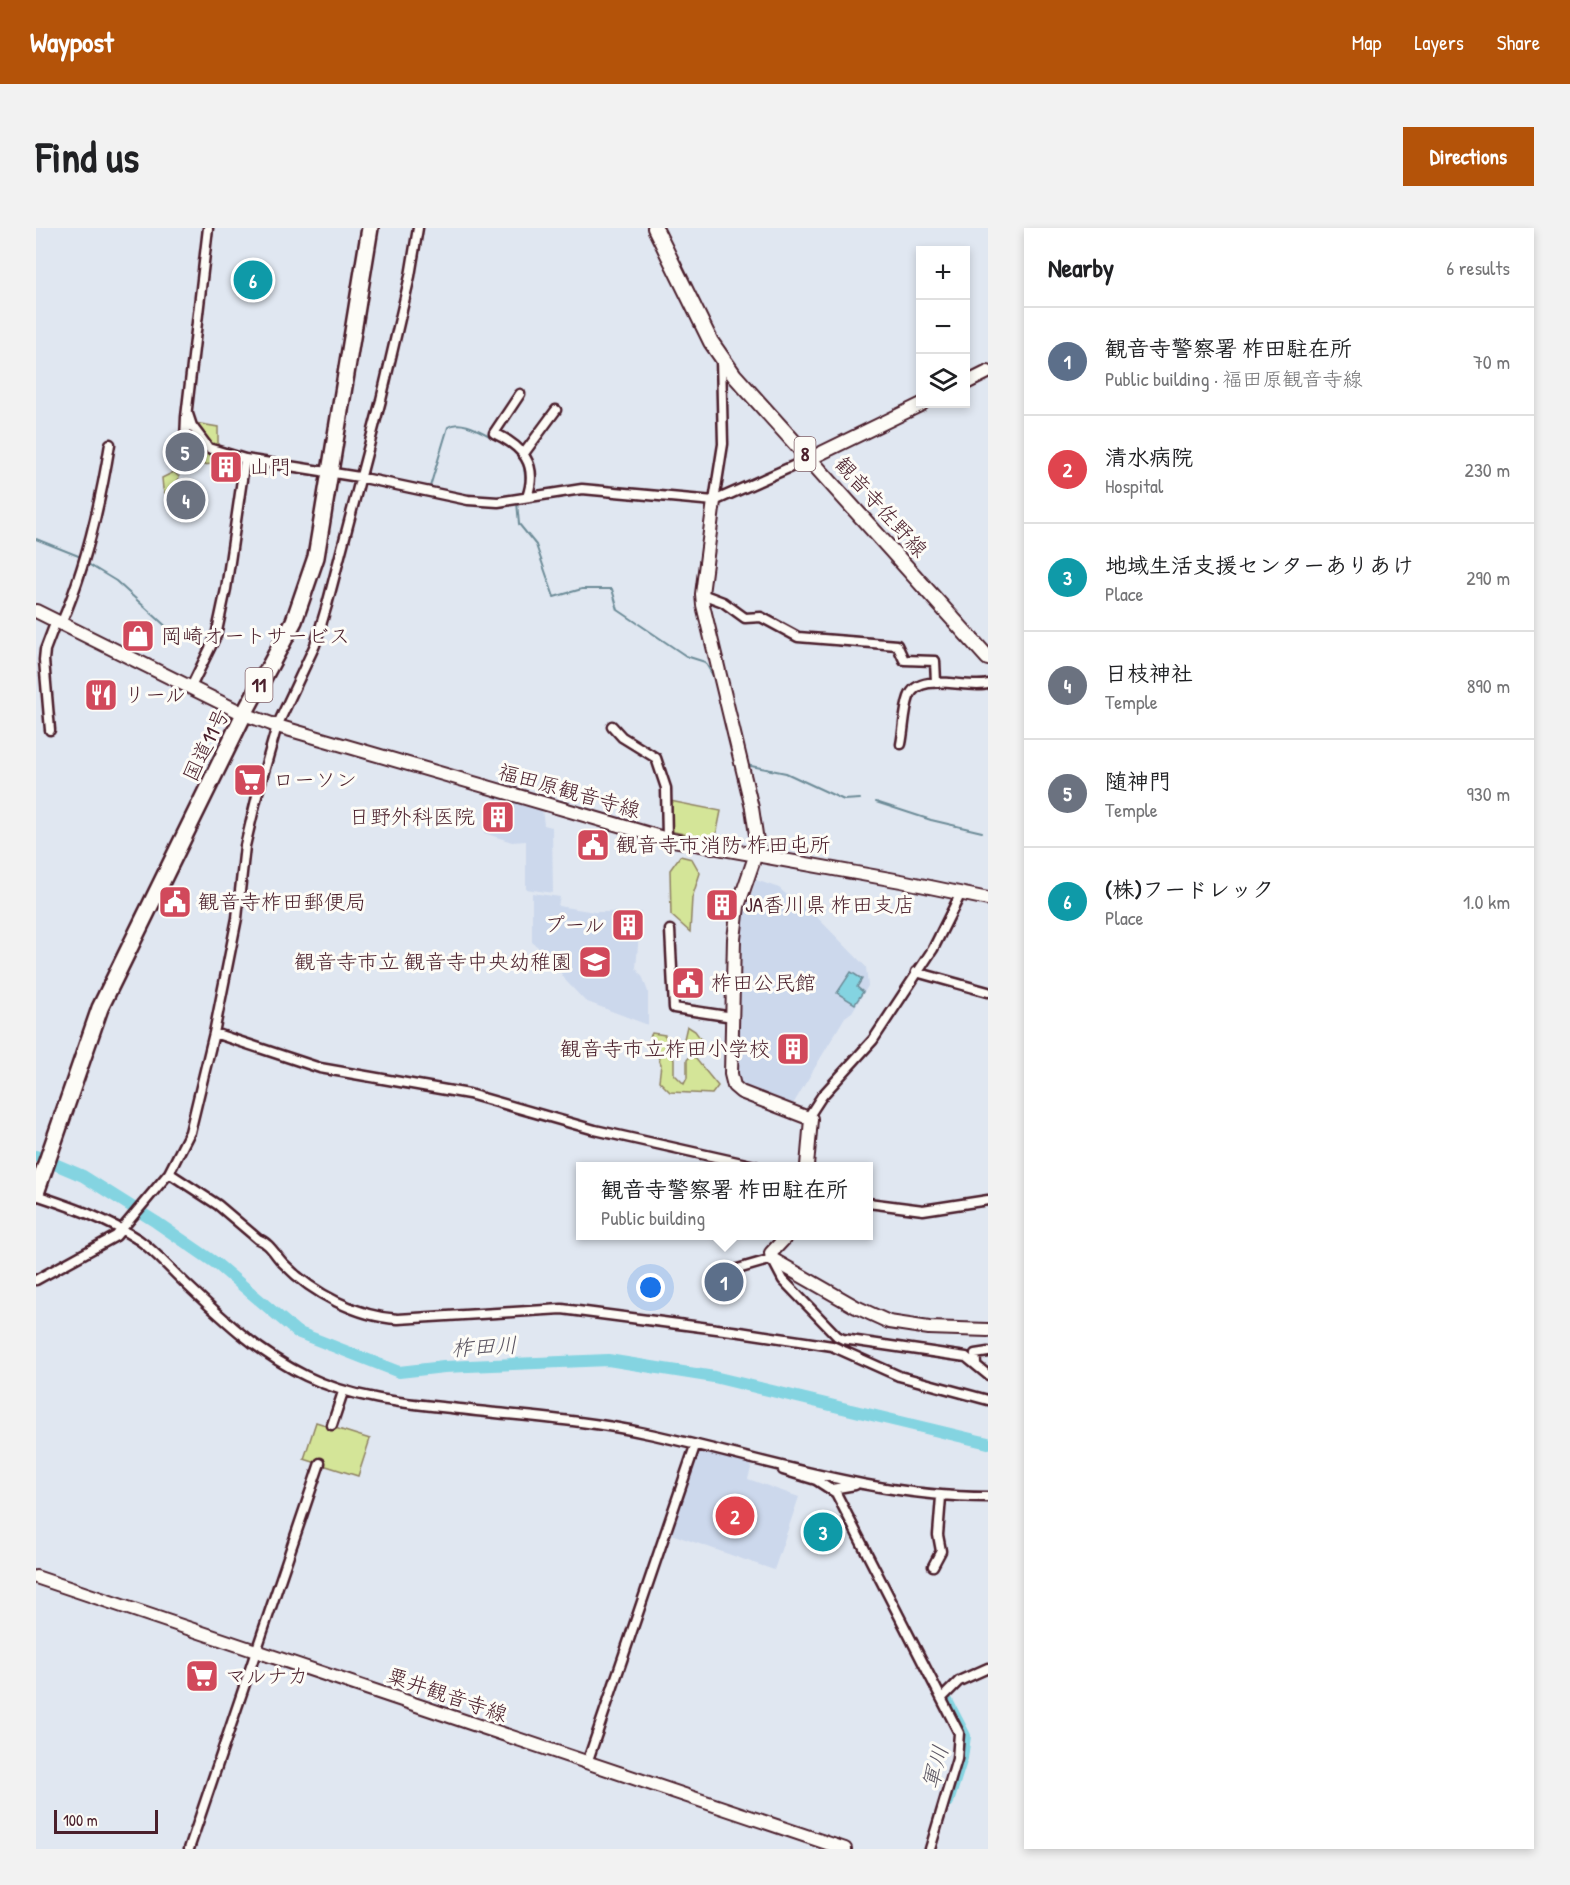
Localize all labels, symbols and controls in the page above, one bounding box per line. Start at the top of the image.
text: Waypost [30,23,114,61]
text: Map [1352,28,1381,57]
text: Layers [1414,28,1464,57]
text: Share [1497,28,1540,57]
button: Directions [1403,127,1534,186]
text: Find us [36,128,139,185]
map controls [916,246,970,408]
button: + [916,246,970,300]
text: Nearby [1048,250,1114,285]
text: 6 results [1446,254,1510,281]
pin: 6 [234,257,272,302]
button: − [916,300,970,354]
text: 観音寺警察署 柞田駐在所 [1105,333,1352,363]
text: 1 [1064,348,1071,375]
text: 70 m [1473,348,1510,375]
button: layers [916,354,970,408]
text: Public building · 福田原観音寺線 [1105,365,1362,392]
pin: 5 [166,430,204,474]
road number: 8 [794,437,816,471]
text: 清水病院 [1105,442,1193,472]
building icon: 山門 [208,449,244,485]
street label: 観音寺佐野線 [828,450,934,563]
place label: 山門 [249,452,291,481]
text: 2 [1063,456,1072,483]
text: 230 m [1465,456,1510,483]
text: Hospital [1105,472,1163,499]
pin: 4 [166,478,206,522]
text: 地域生活支援センターありあけ [1105,550,1414,580]
text: 3 [1063,564,1072,591]
text: 290 m [1466,564,1510,591]
text: Place [1105,580,1144,607]
shop icon: 岡崎オートサービス [120,618,156,654]
place label: 岡崎オートサービス [161,621,350,650]
text: 日枝神社 [1105,658,1193,688]
road number: 11 [246,668,272,702]
text: 4 [1064,672,1071,699]
text: 890 m [1467,672,1510,699]
restaurant icon: リール [83,677,119,713]
place label: リール [124,680,186,709]
text: Temple [1105,688,1158,715]
street label: 国道11号 [175,703,236,786]
street label: 福田原観音寺線 [494,756,644,825]
supermarket icon: ローソン [232,762,268,798]
place label: ローソン [273,765,357,794]
text: 随神門 [1105,766,1171,796]
text: 5 [1063,780,1072,807]
text: 930 m [1467,780,1510,807]
text: Temple [1105,796,1158,823]
building icon: 日野外科医院 [480,799,516,835]
place label: 日野外科医院 [349,802,475,831]
public building icon: 観音寺市消防 柞田屯所 [575,827,611,863]
place label: 観音寺市消防 柞田屯所 [616,830,831,859]
text: (株)フードレック [1105,874,1274,904]
public building icon: 観音寺柞田郵便局 [157,884,193,920]
place label: 観音寺柞田郵便局 [198,887,366,916]
building icon: JA香川県 柞田支店 [704,887,740,923]
text: 6 [1064,888,1071,915]
text: 1.0 km [1463,888,1510,915]
place label: JA香川県 柞田支店 [745,890,915,919]
text: Place [1105,904,1144,931]
building icon: プール [610,907,646,943]
place label: プール [545,910,605,939]
school or university icon: 観音寺市立 観音寺中央幼稚園 [577,944,613,980]
place label: 観音寺市立 観音寺中央幼稚園 [294,947,572,976]
public building icon: 柞田公民館 [670,965,706,1001]
place label: 柞田公民館 [711,968,816,997]
building icon: 観音寺市立柞田小学校 [775,1031,811,1067]
place label: 観音寺市立柞田小学校 [560,1034,770,1063]
popup [576,1162,873,1240]
text: 観音寺警察署 柞田駐在所 [601,1174,848,1204]
text: Public building [601,1204,705,1231]
pin: 1 [704,1260,744,1304]
your location [636,1273,665,1302]
water label: 柞田川 [450,1329,518,1363]
pin: 2 [716,1494,754,1538]
pin: 3 [804,1510,842,1554]
supermarket icon: マルナカ [184,1658,220,1694]
street label: 粟井観音寺線 [383,1660,511,1729]
place label: マルナカ [225,1661,309,1690]
water label: 軍川 [915,1742,955,1792]
scale bar [54,1807,158,1834]
text: 100 m [63,1809,98,1831]

